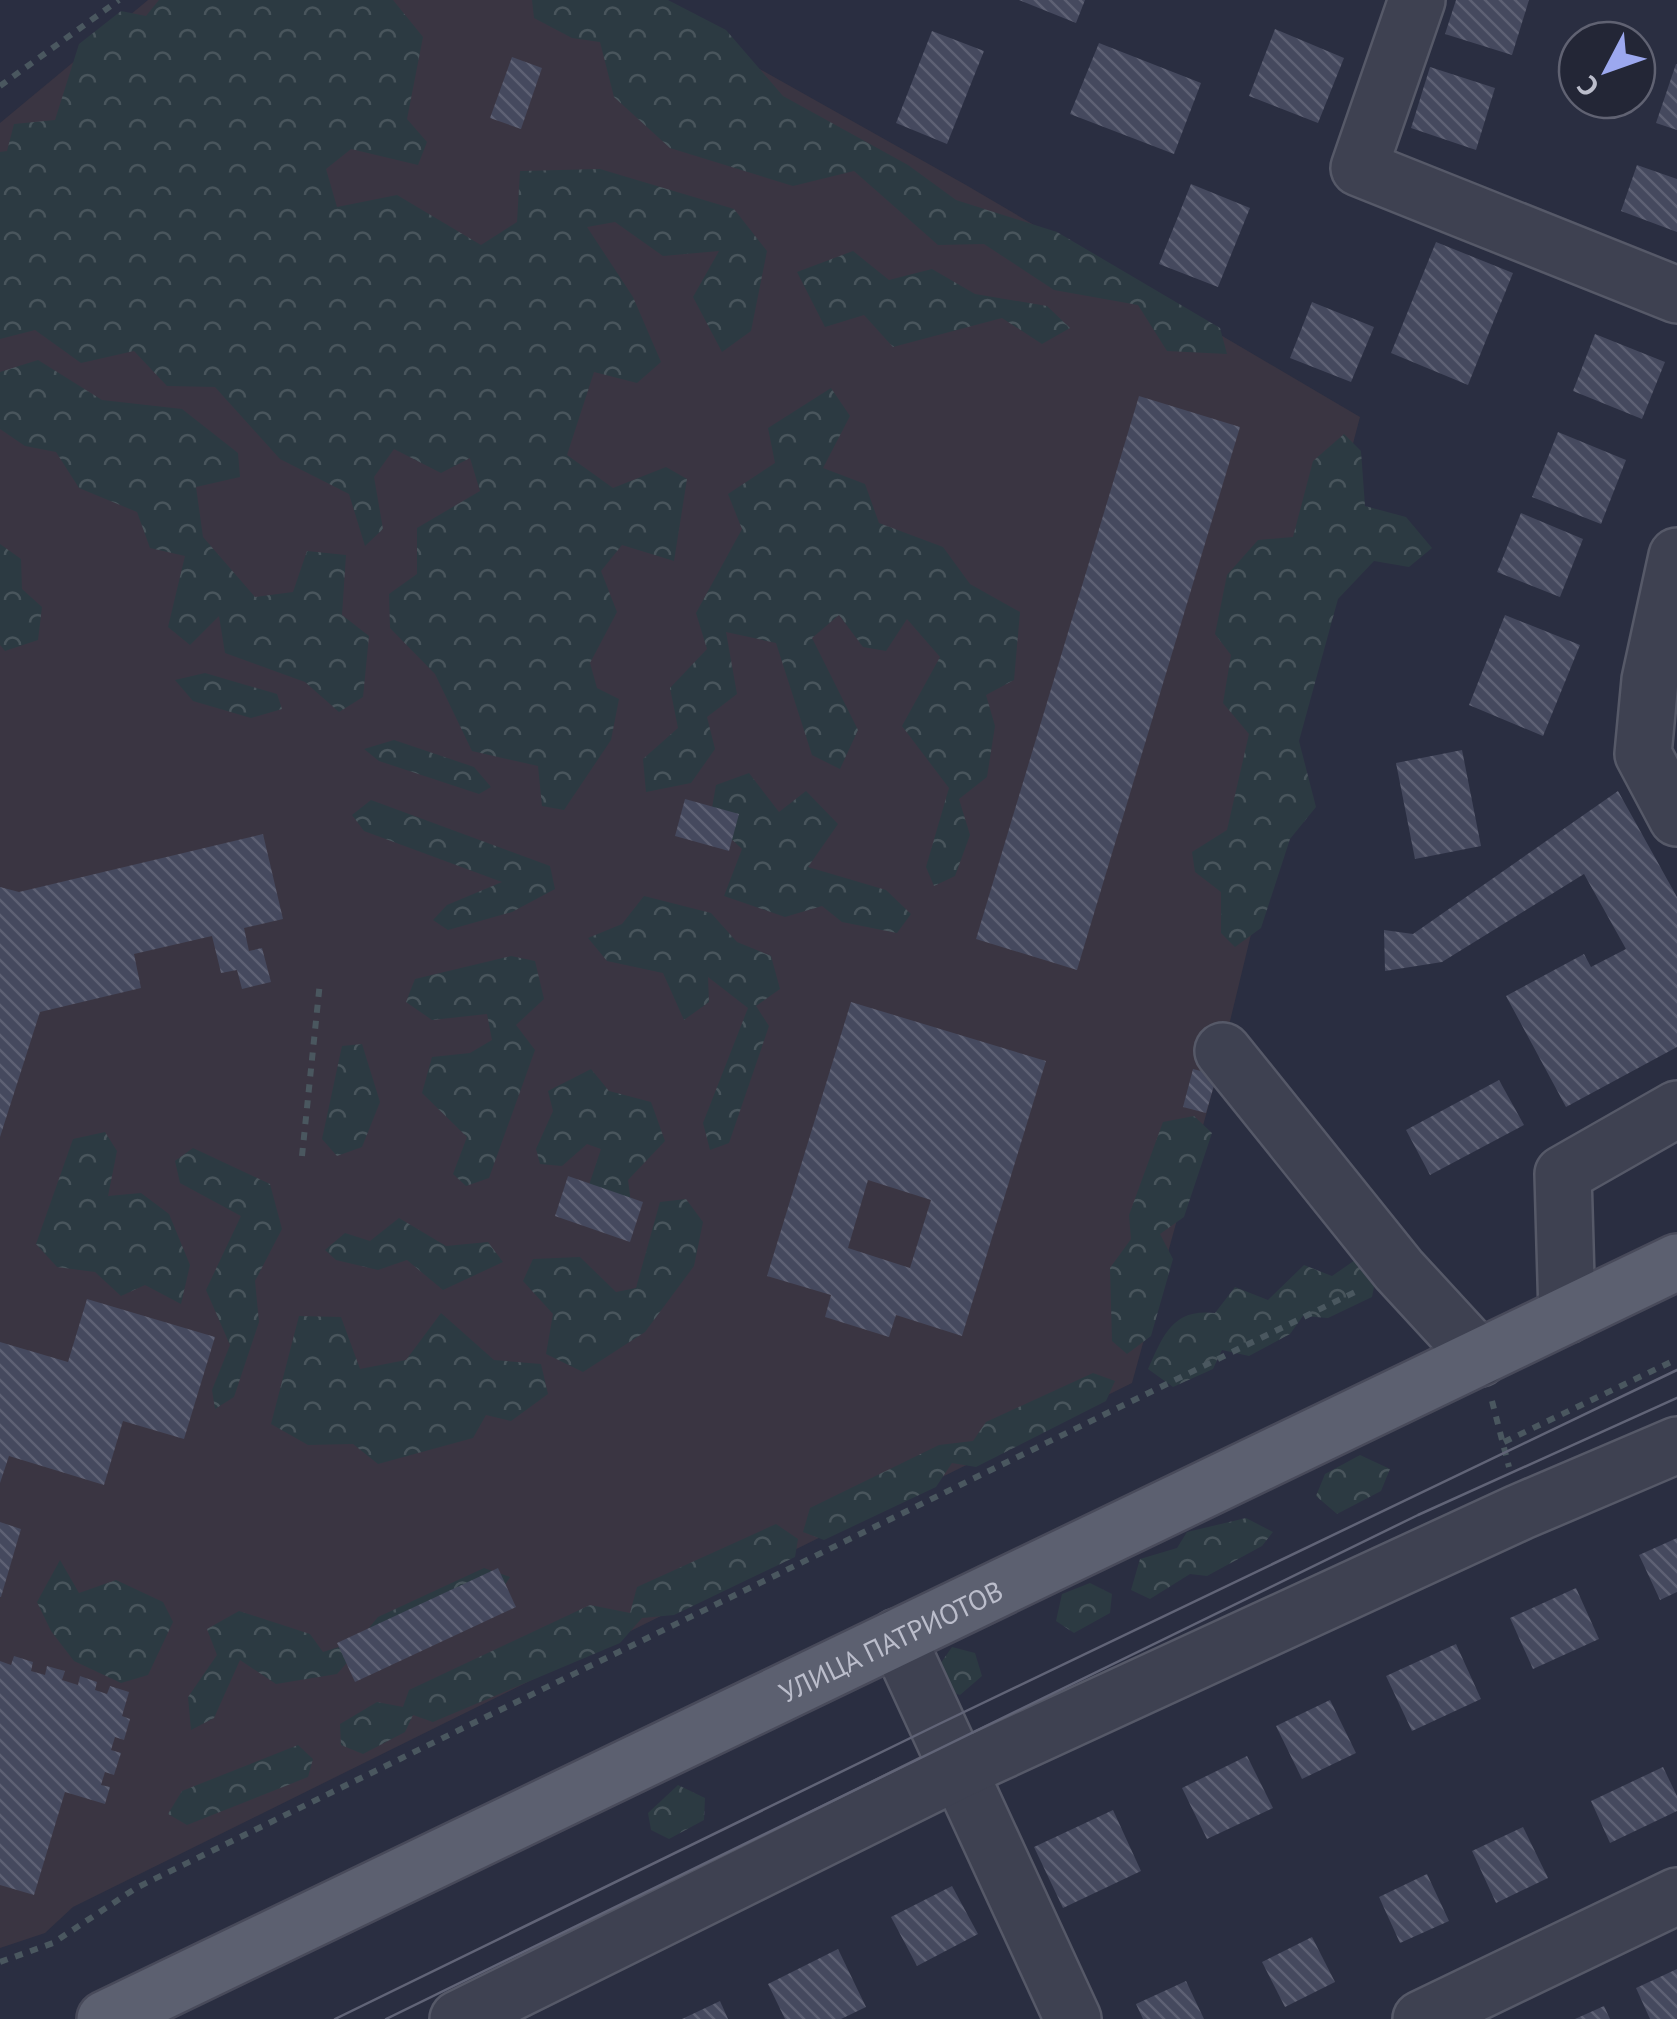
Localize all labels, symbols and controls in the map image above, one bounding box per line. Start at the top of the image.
north arrow [1557,20,1657,120]
text: С [1569,69,1607,105]
street label: УЛИЦА ПАТРИОТОВ [773,1571,1009,1710]

